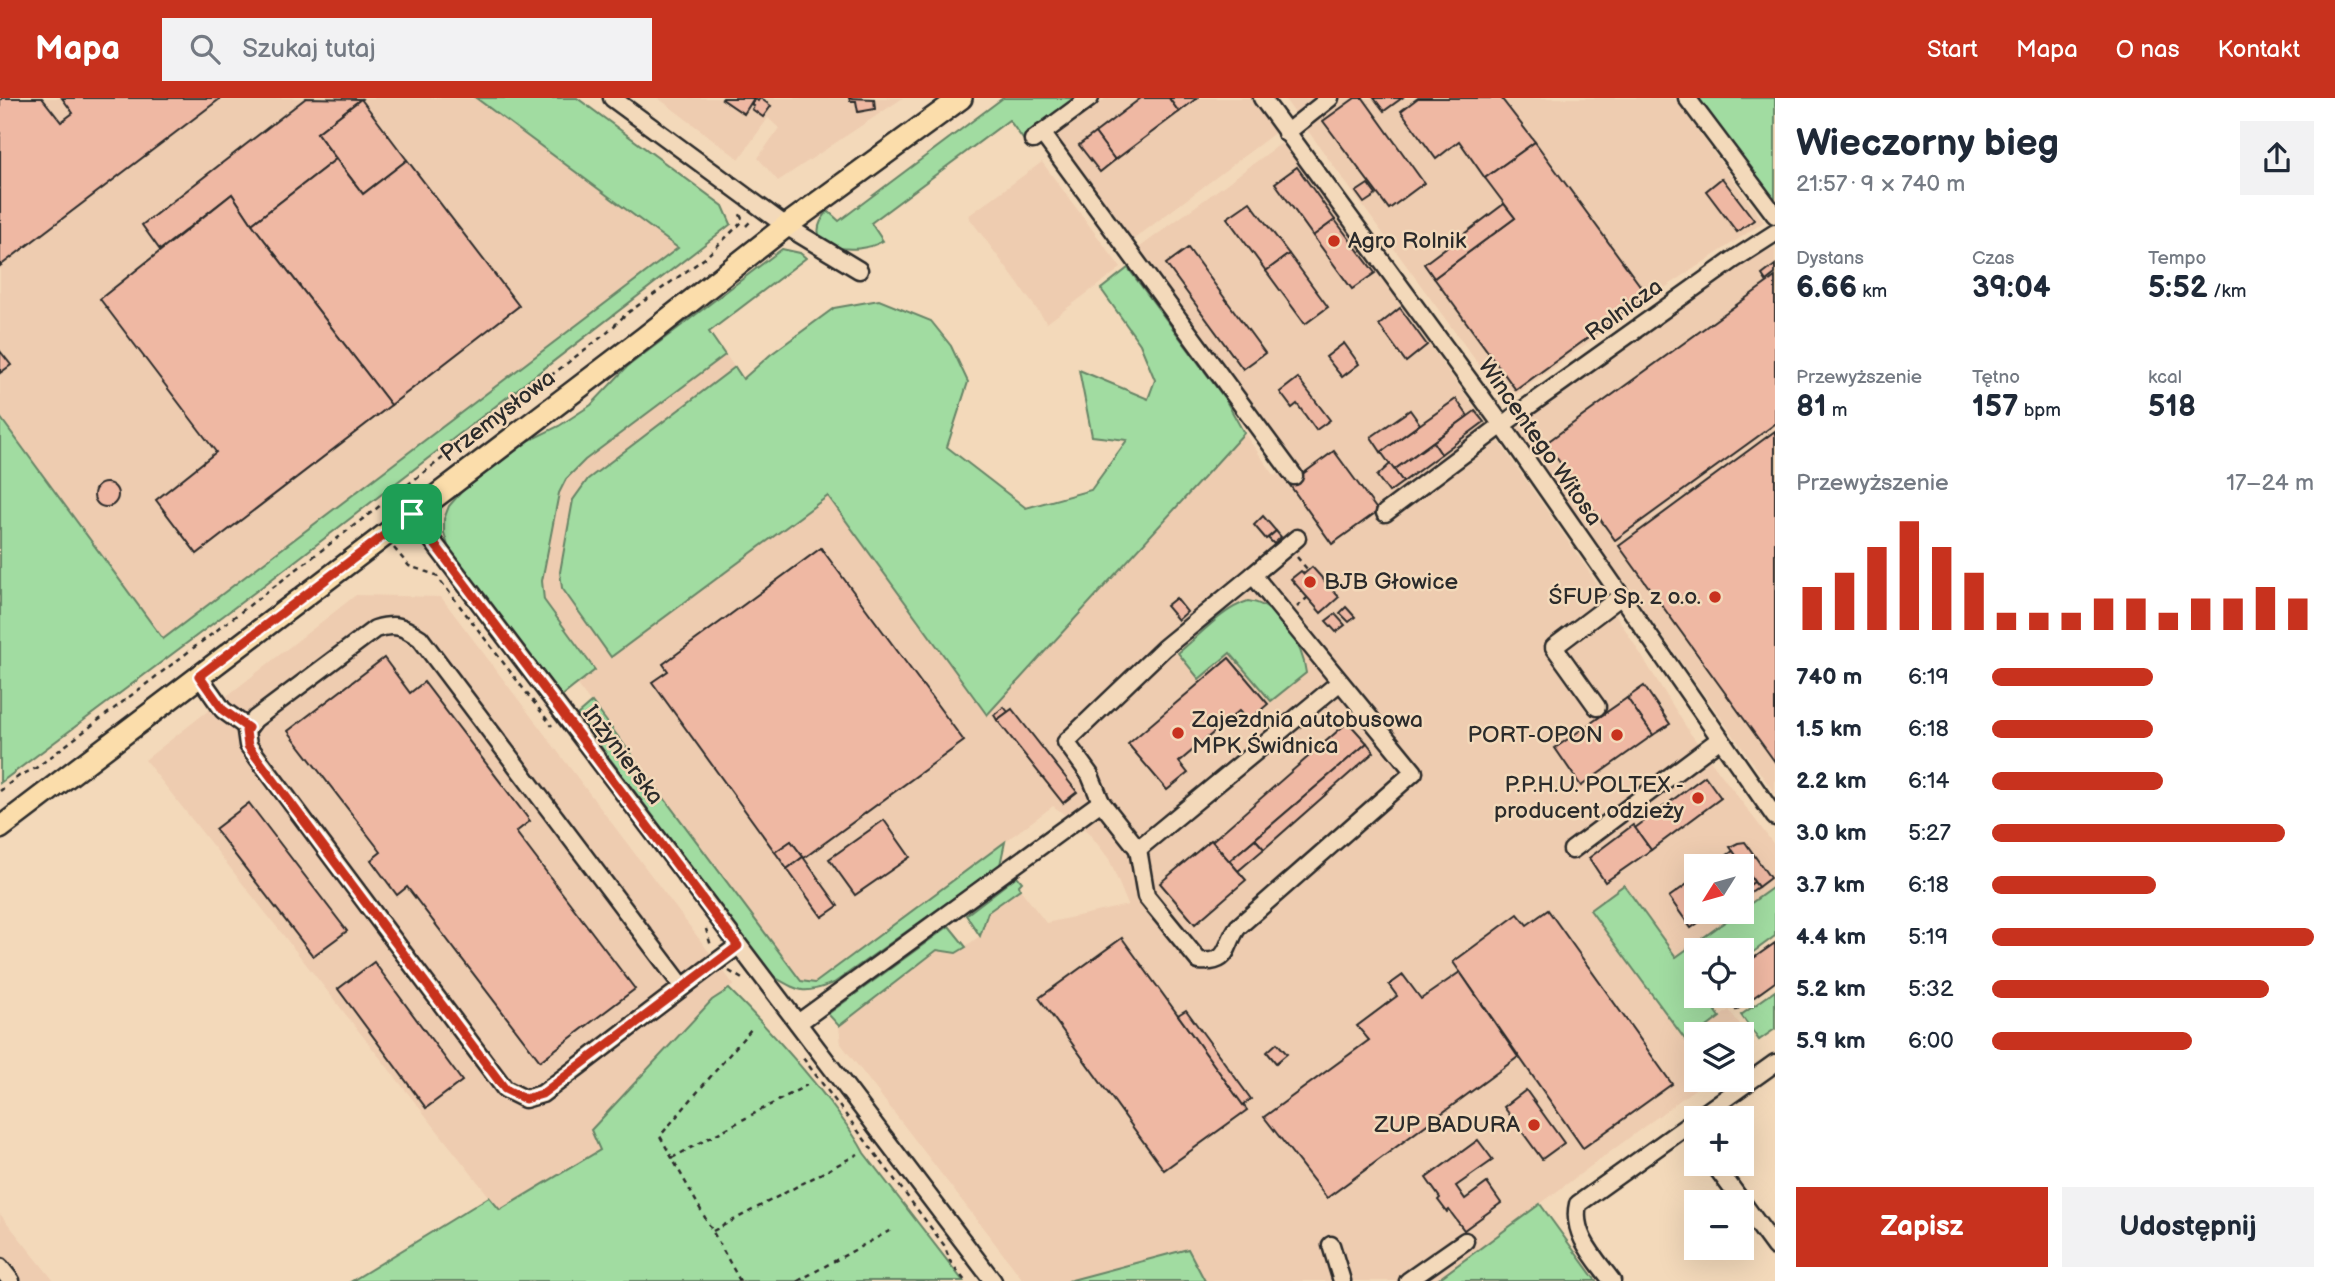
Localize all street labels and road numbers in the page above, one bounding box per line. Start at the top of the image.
street label: Rolnicza [1580,273,1668,347]
street label: Wincentego Witosa [1472,353,1608,531]
street label: Przemysłowa [435,364,561,468]
street label: Inżynierska [577,700,669,810]

